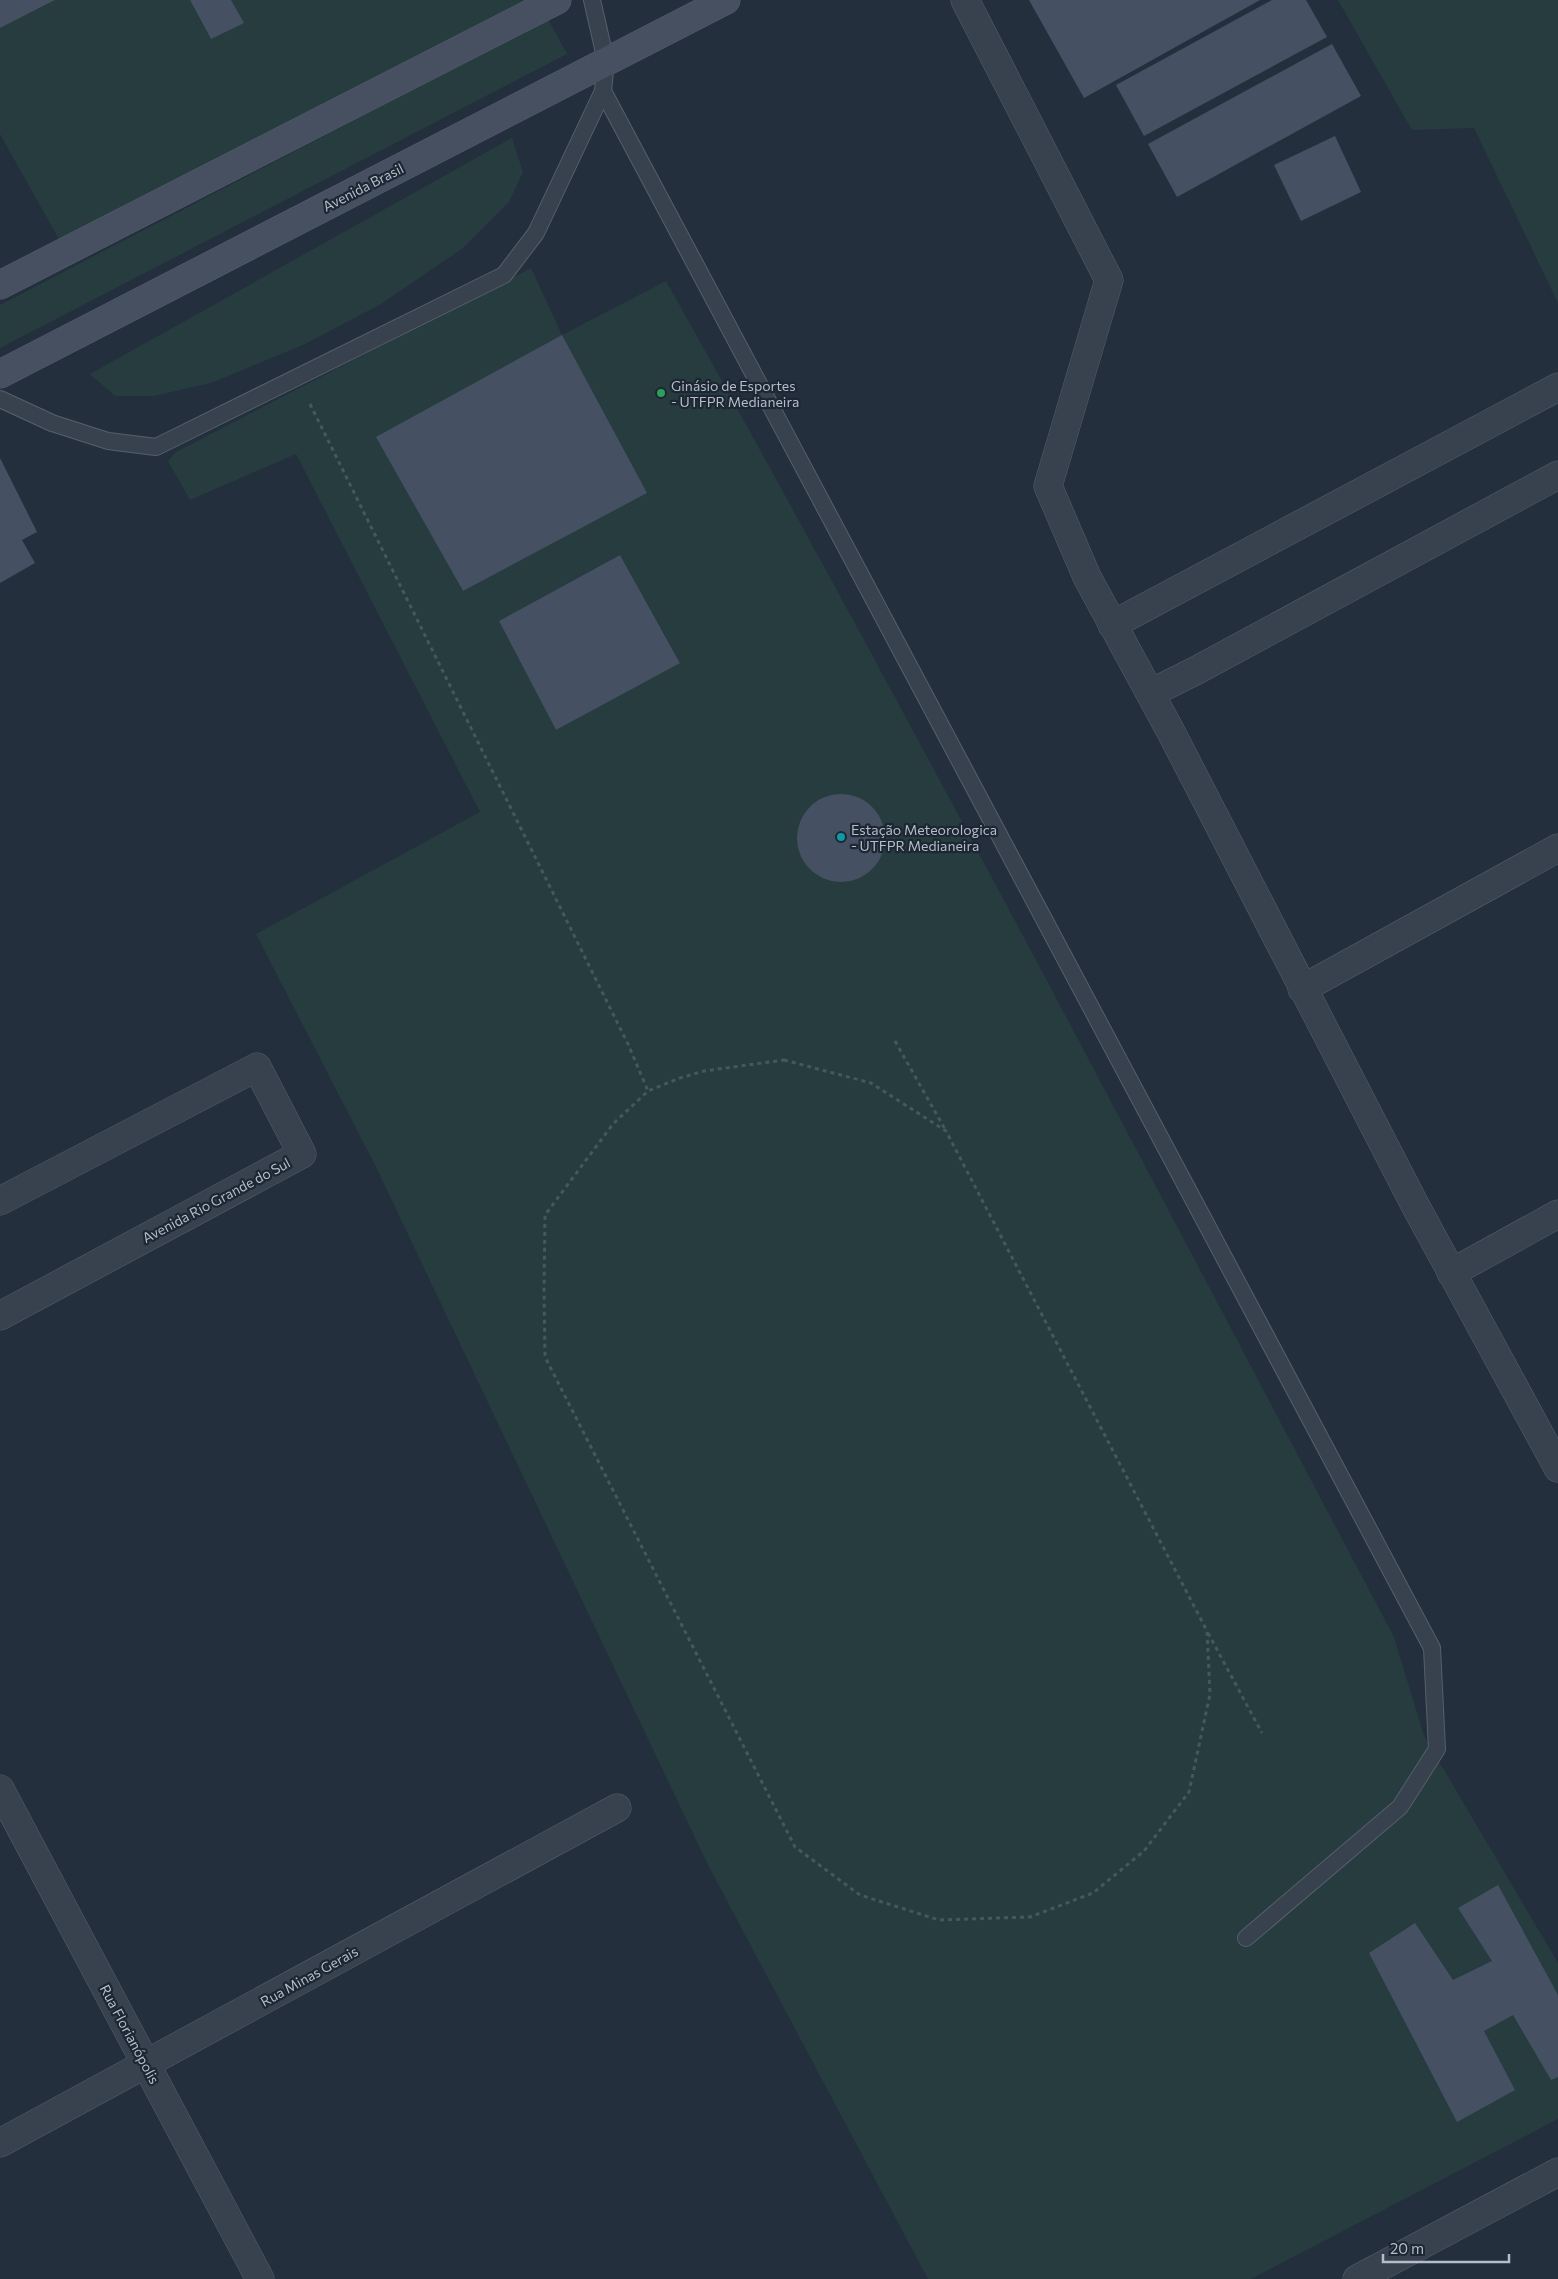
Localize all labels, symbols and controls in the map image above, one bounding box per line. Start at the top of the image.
street label: Avenida Brasil [320,159,406,215]
place label: Ginásio de Esportes - UTFPR Medianeira [671,377,799,410]
marker: Ginásio de Esportes - UTFPR Medianeira [655,387,667,399]
place label: Estação Meteorologica - UTFPR Medianeira [851,821,997,854]
marker: Estação Meteorologica - UTFPR Medianeira [835,831,847,843]
street label: Avenida Rio Grande do Sul [139,1154,293,1246]
street label: Rua Minas Gerais [257,1942,361,2010]
street label: Rua Florianópolis [97,1981,163,2087]
scale bar [1383,2232,1509,2264]
text: 20 m [1390,2239,1424,2257]

